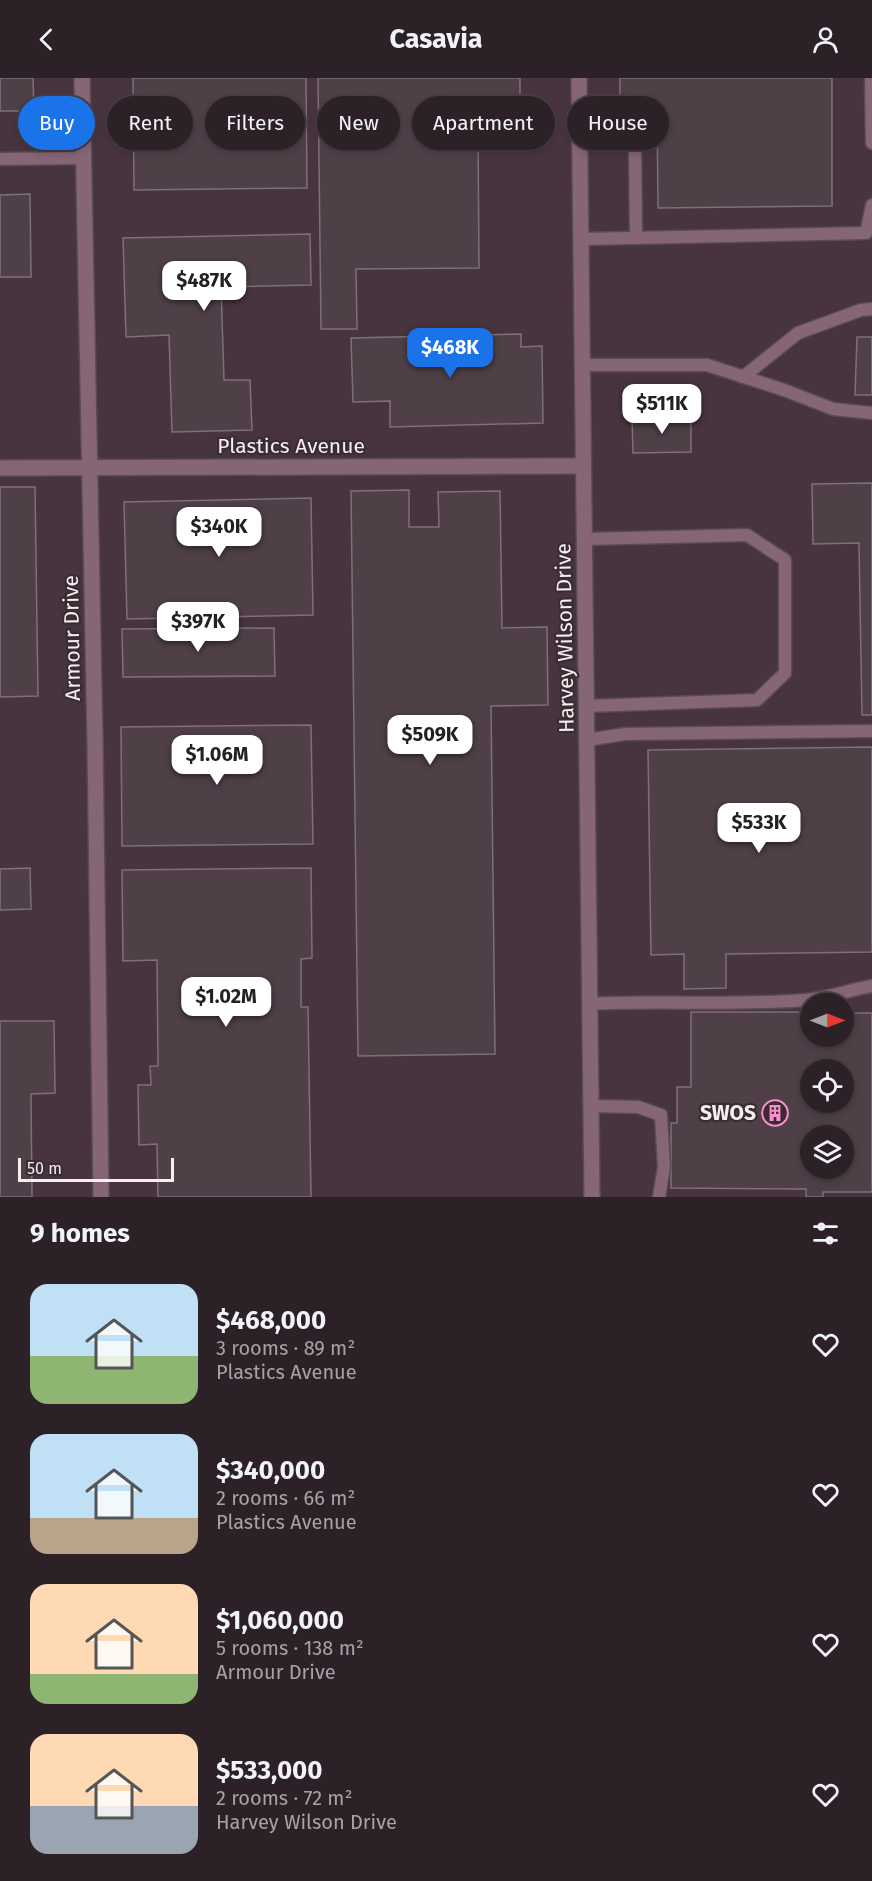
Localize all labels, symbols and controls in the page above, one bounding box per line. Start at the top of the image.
icon: back [30,23,63,56]
text: Casavia [389,23,483,55]
icon: person [809,23,842,56]
chip: Buy [18,96,95,150]
chip: Rent [107,96,193,150]
chip: Filters [205,96,305,150]
chip: New [317,96,400,150]
chip: Apartment [412,96,555,150]
chip: House [567,96,669,150]
pin: $487K [162,261,246,312]
text: $487K [176,268,232,292]
pin: $468K [408,328,492,379]
text: $468K [421,335,479,359]
pin: $511K [620,384,704,435]
text: $511K [636,391,688,415]
street label: Plastics Avenue [217,433,365,459]
pin: $340K [177,507,261,558]
text: $340K [191,514,248,538]
street label: Harvey Wilson Drive [550,543,580,733]
street label: Armour Drive [58,575,86,701]
pin: $397K [156,602,240,653]
text: $397K [171,609,225,633]
pin: $509K [388,715,472,766]
text: $509K [401,722,459,746]
pin: $1.06M [168,735,266,786]
text: $1.06M [186,742,248,766]
pin: $533K [717,803,801,854]
text: $533K [732,810,786,834]
pin: $1.02M [177,977,275,1028]
text: $1.02M [195,984,257,1008]
north arrow [800,993,854,1047]
map controls [800,993,854,1179]
button: locate [800,1059,854,1113]
building icon: SWOS [760,1098,790,1128]
place label: SWOS [700,1100,756,1126]
button: layers [800,1125,854,1179]
scale bar [18,1155,174,1182]
text: 50 m [27,1159,62,1178]
icon: filters [809,1217,842,1250]
text: 9 homes [30,1218,130,1249]
text: $468,000 [216,1305,326,1336]
icon: home [78,1308,150,1380]
icon: heart [809,1328,842,1361]
text: 3 rooms · 89 m² [216,1336,355,1360]
text: Plastics Avenue [216,1360,357,1384]
text: $340,000 [216,1455,325,1486]
icon: home [78,1458,150,1530]
icon: heart [809,1478,842,1511]
text: 2 rooms · 66 m² [216,1486,355,1510]
text: Plastics Avenue [216,1510,357,1534]
text: $1,060,000 [216,1605,344,1636]
icon: home [78,1608,150,1680]
icon: heart [809,1628,842,1661]
text: 5 rooms · 138 m² [216,1636,364,1660]
text: Armour Drive [216,1660,336,1684]
text: $533,000 [216,1755,323,1786]
icon: home [78,1758,150,1830]
icon: heart [809,1778,842,1811]
text: 2 rooms · 72 m² [216,1786,352,1810]
text: Harvey Wilson Drive [216,1810,397,1834]

